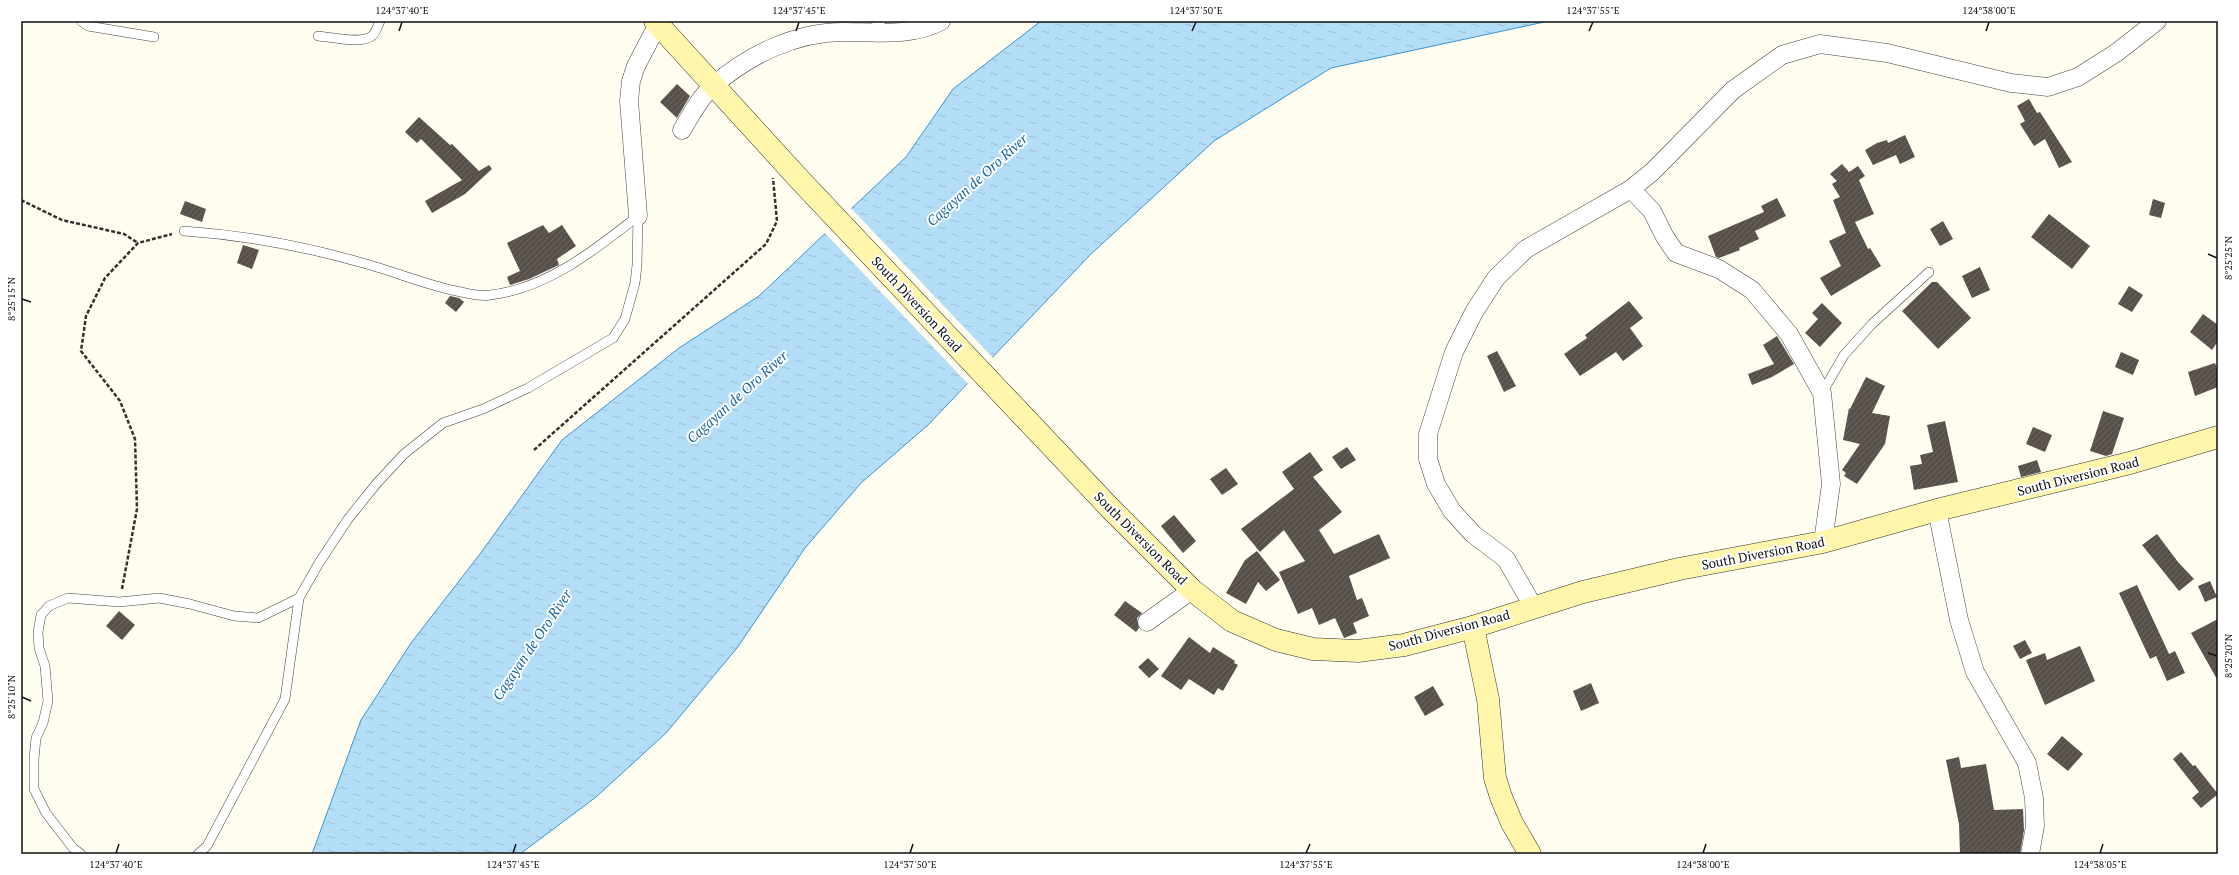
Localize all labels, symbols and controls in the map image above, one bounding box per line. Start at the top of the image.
text: 124°37'40"E [375,4,429,17]
text: 124°37'45"E [772,4,826,17]
text: 124°37'50"E [1169,4,1223,17]
text: 124°37'55"E [1566,4,1620,17]
text: 124°38'00"E [1962,4,2016,17]
water label: Cagayan de Oro River [922,129,1032,230]
text: 8°25'25"N [2222,235,2235,280]
street label: South Diversion Road [868,252,966,356]
text: 8°25'15"N [5,276,18,321]
water label: Cagayan de Oro River [682,346,792,447]
street label: South Diversion Road [2015,452,2141,500]
street label: South Diversion Road [1090,487,1192,589]
street label: South Diversion Road [1700,532,1826,574]
water label: Cagayan de Oro River [488,585,576,704]
street label: South Diversion Road [1386,605,1512,655]
text: 8°25'20"N [2222,633,2235,678]
text: 8°25'10"N [5,674,18,719]
text: 124°37'40"E [89,858,143,871]
text: 124°37'45"E [486,858,540,871]
text: 124°37'50"E [883,858,937,871]
text: 124°37'55"E [1279,858,1333,871]
text: 124°38'00"E [1676,858,1730,871]
text: 124°38'05"E [2073,858,2127,871]

